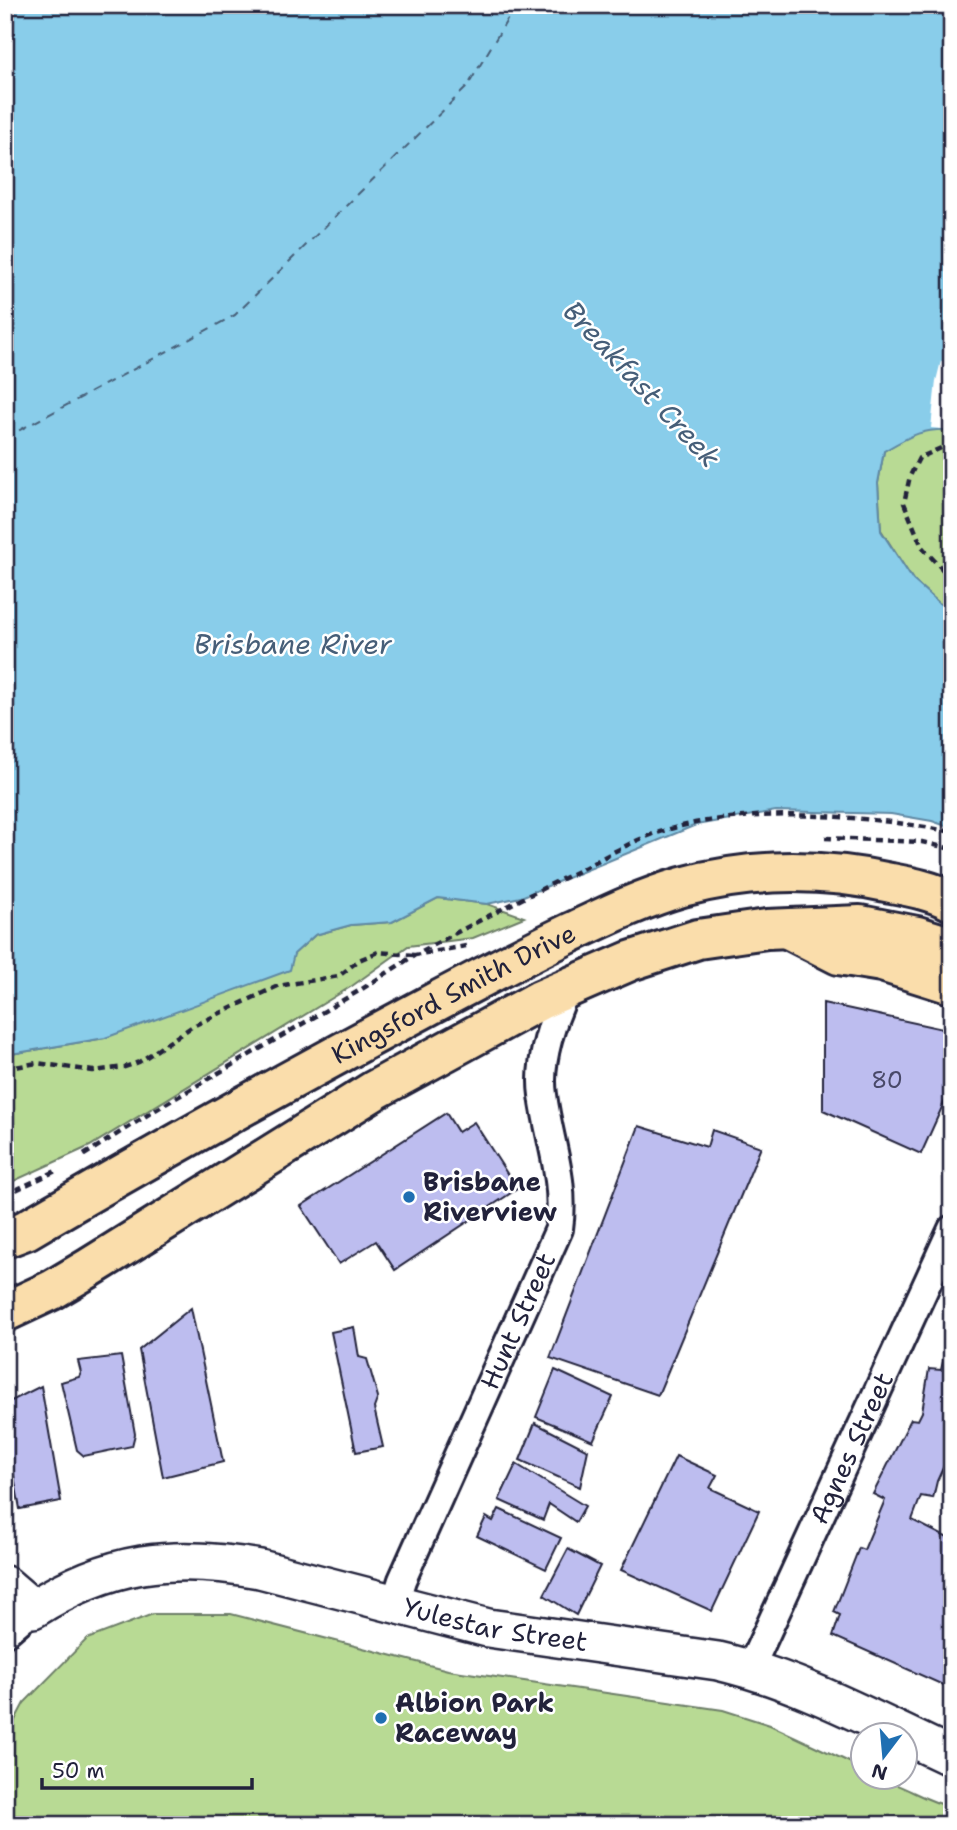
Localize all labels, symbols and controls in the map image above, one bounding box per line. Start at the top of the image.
water label: Breakfast Creek [555,292,729,476]
water label: Brisbane River [194,625,393,663]
street label: Kingsford Smith Drive [325,915,581,1072]
house number: 80 [871,1065,903,1095]
place label: Brisbane Riverview [423,1164,557,1229]
marker: Brisbane Riverview [401,1189,417,1205]
street label: Hunt Street [472,1247,563,1395]
street label: Agnes Street [801,1366,901,1529]
street label: Yulestar Street [399,1589,590,1659]
place label: Albion Park Raceway [395,1685,554,1750]
marker: Albion Park Raceway [373,1710,389,1726]
north arrow [848,1722,918,1792]
scale bar [42,1746,252,1790]
text: 50 m [52,1757,105,1785]
text: N [869,1758,890,1786]

